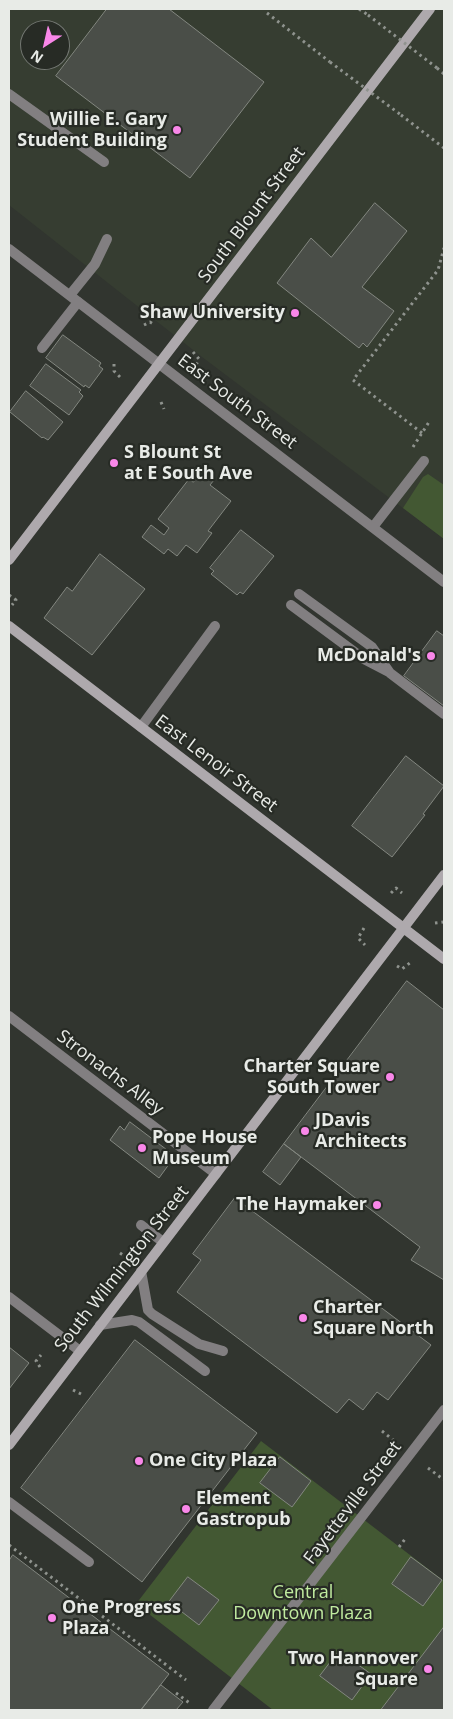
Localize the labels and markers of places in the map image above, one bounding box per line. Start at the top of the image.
place label: Willie E. Gary Student Building [17,109,167,152]
marker: Willie E. Gary Student Building [171,124,183,136]
place label: Shaw University [140,302,285,324]
marker: Shaw University [289,307,301,319]
place label: S Blount St at E South Ave [124,442,253,484]
marker: S Blount St at E South Ave [108,457,120,469]
place label: McDonald's [317,645,421,667]
marker: McDonald's [425,650,437,662]
place label: Charter Square South Tower [244,1056,380,1098]
marker: Charter Square South Tower [384,1071,396,1083]
place label: JDavis Architects [315,1110,407,1152]
marker: JDavis Architects [299,1125,311,1137]
place label: Pope House Museum [152,1127,257,1170]
marker: Pope House Museum [136,1142,148,1154]
place label: The Haymaker [236,1194,367,1216]
marker: The Haymaker [371,1199,383,1211]
place label: Charter Square North [313,1297,434,1340]
marker: Charter Square North [297,1312,309,1324]
place label: One City Plaza [149,1450,277,1472]
marker: One City Plaza [133,1455,145,1467]
place label: Element Gastropub [196,1488,291,1530]
marker: Element Gastropub [180,1503,192,1515]
place label: One Progress Plaza [62,1597,181,1640]
marker: One Progress Plaza [46,1612,58,1624]
place label: Two Hannover Square [288,1648,418,1690]
marker: Two Hannover Square [422,1663,434,1675]

